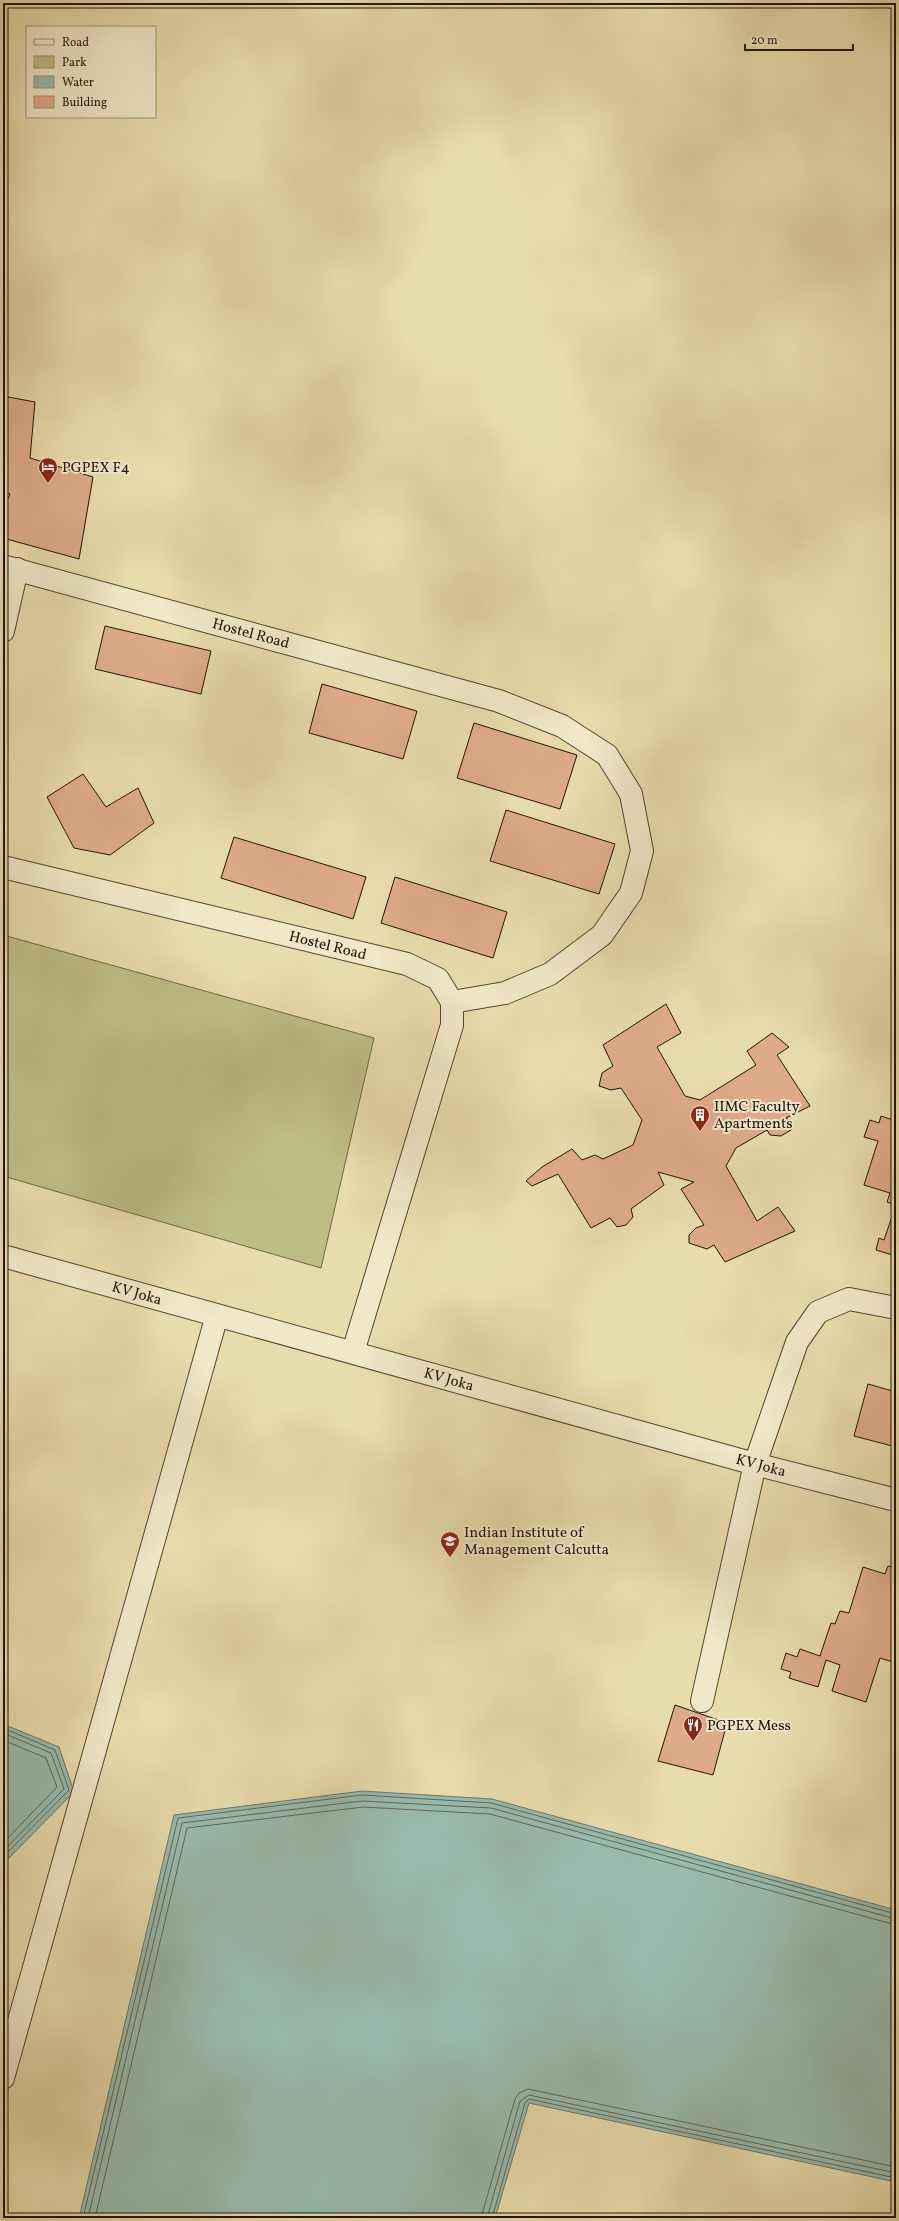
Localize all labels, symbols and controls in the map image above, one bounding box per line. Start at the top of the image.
legend [26,26,156,118]
scale bar [745,26,853,52]
text: 20 m [751,33,778,49]
text: Road [62,35,89,51]
text: Park [62,55,87,71]
text: Water [62,75,94,91]
text: Building [62,95,107,111]
hotel icon: PGPEX F4 [37,456,59,484]
place label: PGPEX F4 [62,458,130,479]
street label: Hostel Road [210,614,292,655]
street label: Hostel Road [287,927,369,966]
place label: IIMC Faculty Apartments [714,1097,800,1135]
building icon: IIMC Faculty Apartments [689,1104,711,1132]
street label: KV Joka [109,1277,164,1312]
street label: KV Joka [421,1363,476,1398]
street label: KV Joka [733,1450,788,1483]
place label: Indian Institute of Management Calcutta [464,1523,609,1561]
school or university icon: Indian Institute of Management Calcutta [439,1530,461,1558]
restaurant icon: PGPEX Mess [682,1714,704,1742]
place label: PGPEX Mess [707,1716,791,1737]

